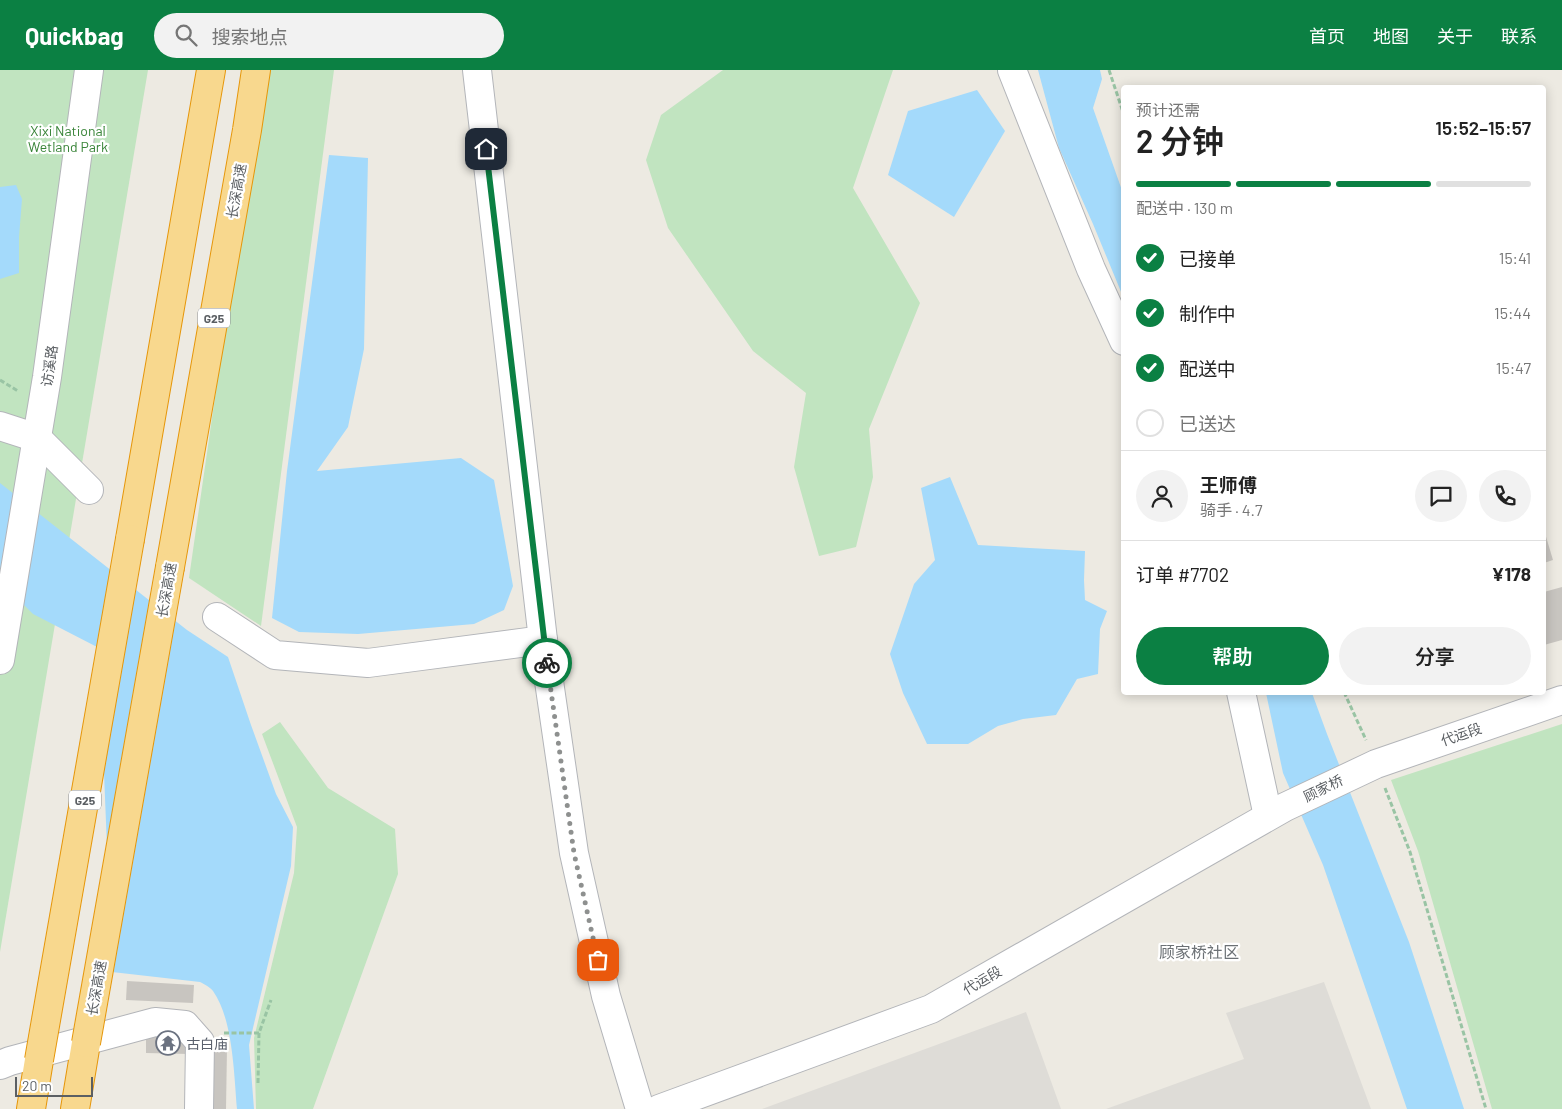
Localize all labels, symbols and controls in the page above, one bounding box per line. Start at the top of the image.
search box [154,13,504,58]
text: Quickbag [25,21,124,50]
icon: search [172,21,200,49]
text: 搜索地点 [212,25,288,48]
text: 首页 [1309,25,1345,47]
text: 地图 [1373,25,1409,47]
text: 关于 [1437,25,1473,47]
text: 联系 [1501,25,1537,47]
text: 预计还需 [1136,100,1200,119]
text: 15:52–15:57 [1435,116,1531,139]
text: 2 分钟 [1136,121,1224,159]
park label: Xixi National Wetland Park [28,122,108,155]
pin [465,128,507,170]
icon: home [472,135,500,163]
street label: 长深高速 [223,162,249,220]
text: 配送中 · 130 m [1136,198,1233,217]
icon: check [1136,244,1164,272]
text: 已接单 [1179,247,1236,270]
text: 15:41 [1499,248,1531,267]
icon: check [1136,299,1164,327]
text: 制作中 [1179,302,1236,325]
text: 15:44 [1494,303,1531,322]
road number: G25 [198,308,230,328]
street label: 访溪路 [38,344,60,388]
icon: check [1136,354,1164,382]
text: 配送中 [1179,357,1236,380]
text: 15:47 [1496,358,1531,377]
text: 已送达 [1179,412,1236,435]
button: person [1136,470,1188,522]
button: chat [1415,470,1467,522]
button: phone [1479,470,1531,522]
text: 王师傅 [1200,473,1257,496]
text: 骑手 · 4.7 [1200,500,1263,519]
street label: 长深高速 [153,561,179,619]
text: ¥178 [1492,562,1531,585]
text: 订单 #7702 [1136,563,1229,586]
button: 帮助 [1136,627,1329,685]
button: 分享 [1339,627,1531,685]
courier [522,638,572,688]
icon: bike [533,649,561,677]
street label: 代运段 [1438,719,1484,749]
street label: 顾家桥 [1300,771,1346,805]
road number: G25 [69,790,101,810]
pin [577,939,619,981]
district label: 顾家桥社区 [1159,942,1239,961]
icon: bag [584,946,612,974]
street label: 长深高速 [83,959,109,1017]
street label: 代运段 [960,962,1004,998]
temple icon: 古白庙 [155,1030,181,1056]
place label: 古白庙 [186,1035,228,1052]
scale bar [15,1074,92,1097]
text: 20 m [22,1077,52,1094]

